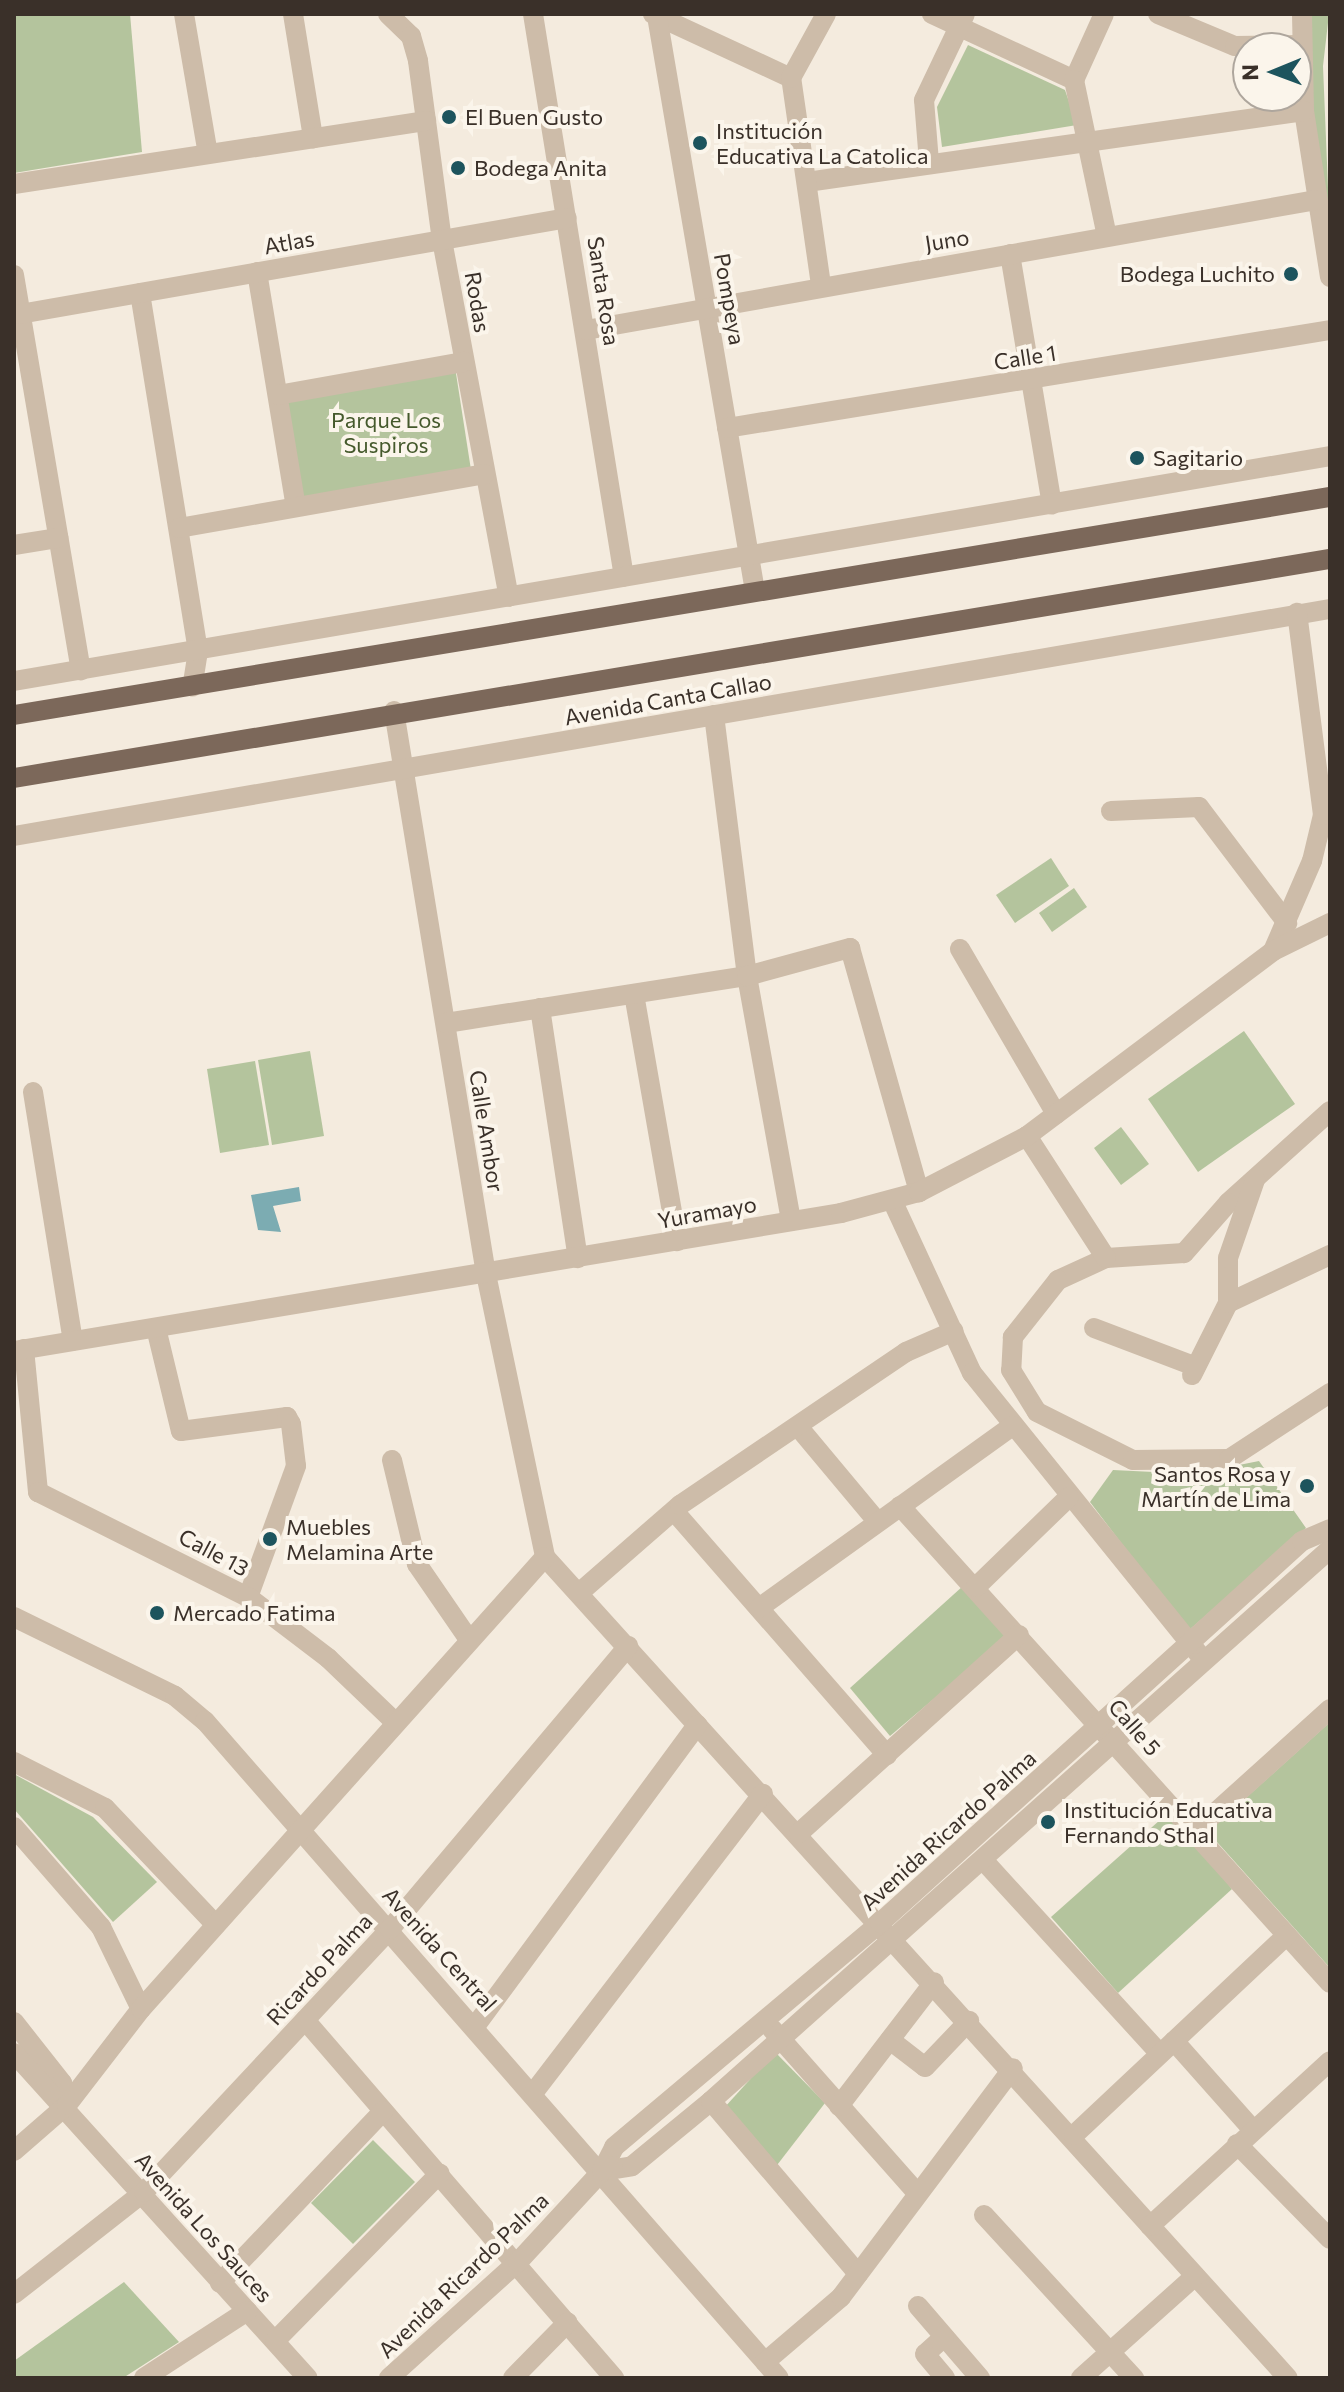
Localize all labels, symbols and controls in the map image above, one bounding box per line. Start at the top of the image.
north arrow [1232,32,1312,112]
text: N [1236,64,1263,81]
place label: El Buen Gusto [465,104,603,130]
marker: El Buen Gusto [440,108,458,126]
place label: Institución Educativa La Catolica [716,117,928,168]
marker: Institución Educativa La Catolica [691,134,709,152]
place label: Bodega Anita [474,155,607,181]
marker: Bodega Anita [449,159,467,177]
street label: Juno [923,223,971,257]
street label: Atlas [262,225,316,259]
street label: Santa Rosa [582,235,626,347]
street label: Pompeya [709,251,751,347]
place label: Bodega Luchito [1120,261,1275,287]
marker: Bodega Luchito [1282,265,1300,283]
street label: Rodas [460,269,496,335]
street label: Calle 1 [992,339,1058,375]
park label: Parque Los Suspiros [331,406,441,458]
place label: Sagitario [1153,445,1243,471]
marker: Sagitario [1128,449,1146,467]
street label: Avenida Canta Callao [562,668,774,730]
street label: Calle Ambor [464,1068,510,1194]
street label: Yuramayo [656,1190,758,1234]
place label: Santos Rosa y Martín de Lima [1141,1460,1291,1512]
marker: Santos Rosa y Martín de Lima [1298,1477,1316,1495]
place label: Muebles Melamina Arte [286,1513,433,1564]
street label: Calle 13 [174,1523,254,1581]
marker: Muebles Melamina Arte [261,1530,279,1548]
place label: Mercado Fatima [173,1600,336,1626]
marker: Mercado Fatima [148,1604,166,1622]
street label: Calle 5 [1103,1693,1167,1761]
street label: Avenida Ricardo Palma [855,1744,1041,1916]
place label: Institución Educativa Fernando Sthal [1064,1796,1273,1848]
marker: Institución Educativa Fernando Sthal [1039,1813,1057,1831]
street label: Avenida Central [378,1882,502,2016]
street label: Ricardo Palma [261,1908,377,2030]
street label: Avenida Los Sauces [130,2147,278,2307]
street label: Avenida Ricardo Palma [372,2187,554,2363]

